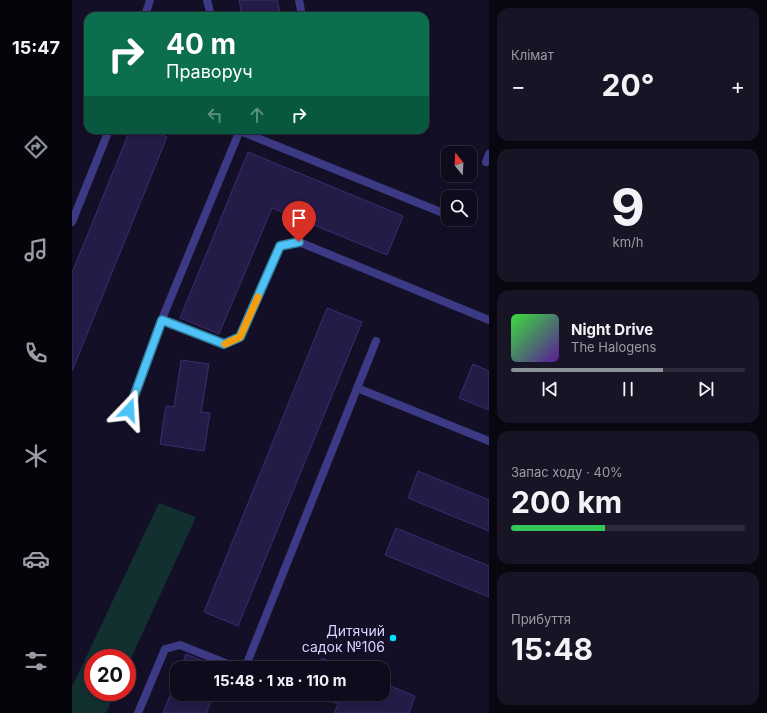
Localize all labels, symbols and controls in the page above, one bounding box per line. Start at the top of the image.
text: 40 m [166,27,236,61]
icon: right [100,28,152,80]
text: 15:47 [12,37,60,58]
text: Клімат [511,47,554,63]
text: Праворуч [166,61,253,82]
text: 20° [602,67,654,103]
text: − [511,73,526,99]
text: + [730,73,745,99]
icon: left [204,104,226,126]
icon: ahead [246,104,268,126]
icon: right [288,104,310,126]
icon: directions [22,133,50,161]
north arrow [441,146,477,182]
map controls [441,146,477,226]
text: 9 [611,176,645,239]
button: search [441,190,477,226]
pin [282,201,316,242]
icon: arrive [288,207,310,229]
text: km/h [613,234,643,250]
icon: music [22,236,50,264]
text: Night Drive [571,320,653,339]
icon: phone [22,339,50,367]
text: The Halogens [571,339,656,355]
icon: previous [539,378,561,400]
icon: pause [617,378,639,400]
icon: next [695,378,717,400]
position arrow [108,389,150,431]
icon: climate [22,442,50,470]
text: Запас ходу · 40% [511,464,623,480]
text: 200 km [511,484,622,520]
icon: car [22,545,50,573]
text: Прибуття [511,611,571,627]
place label: Дитячий садок №106 [302,622,385,655]
text: 15:48 [511,631,593,667]
marker: Дитячий садок №106 [388,633,398,643]
icon: filters [22,647,50,675]
speed limit sign: 20 [84,649,136,701]
text: 15:48 · 1 хв · 110 m [214,671,346,690]

